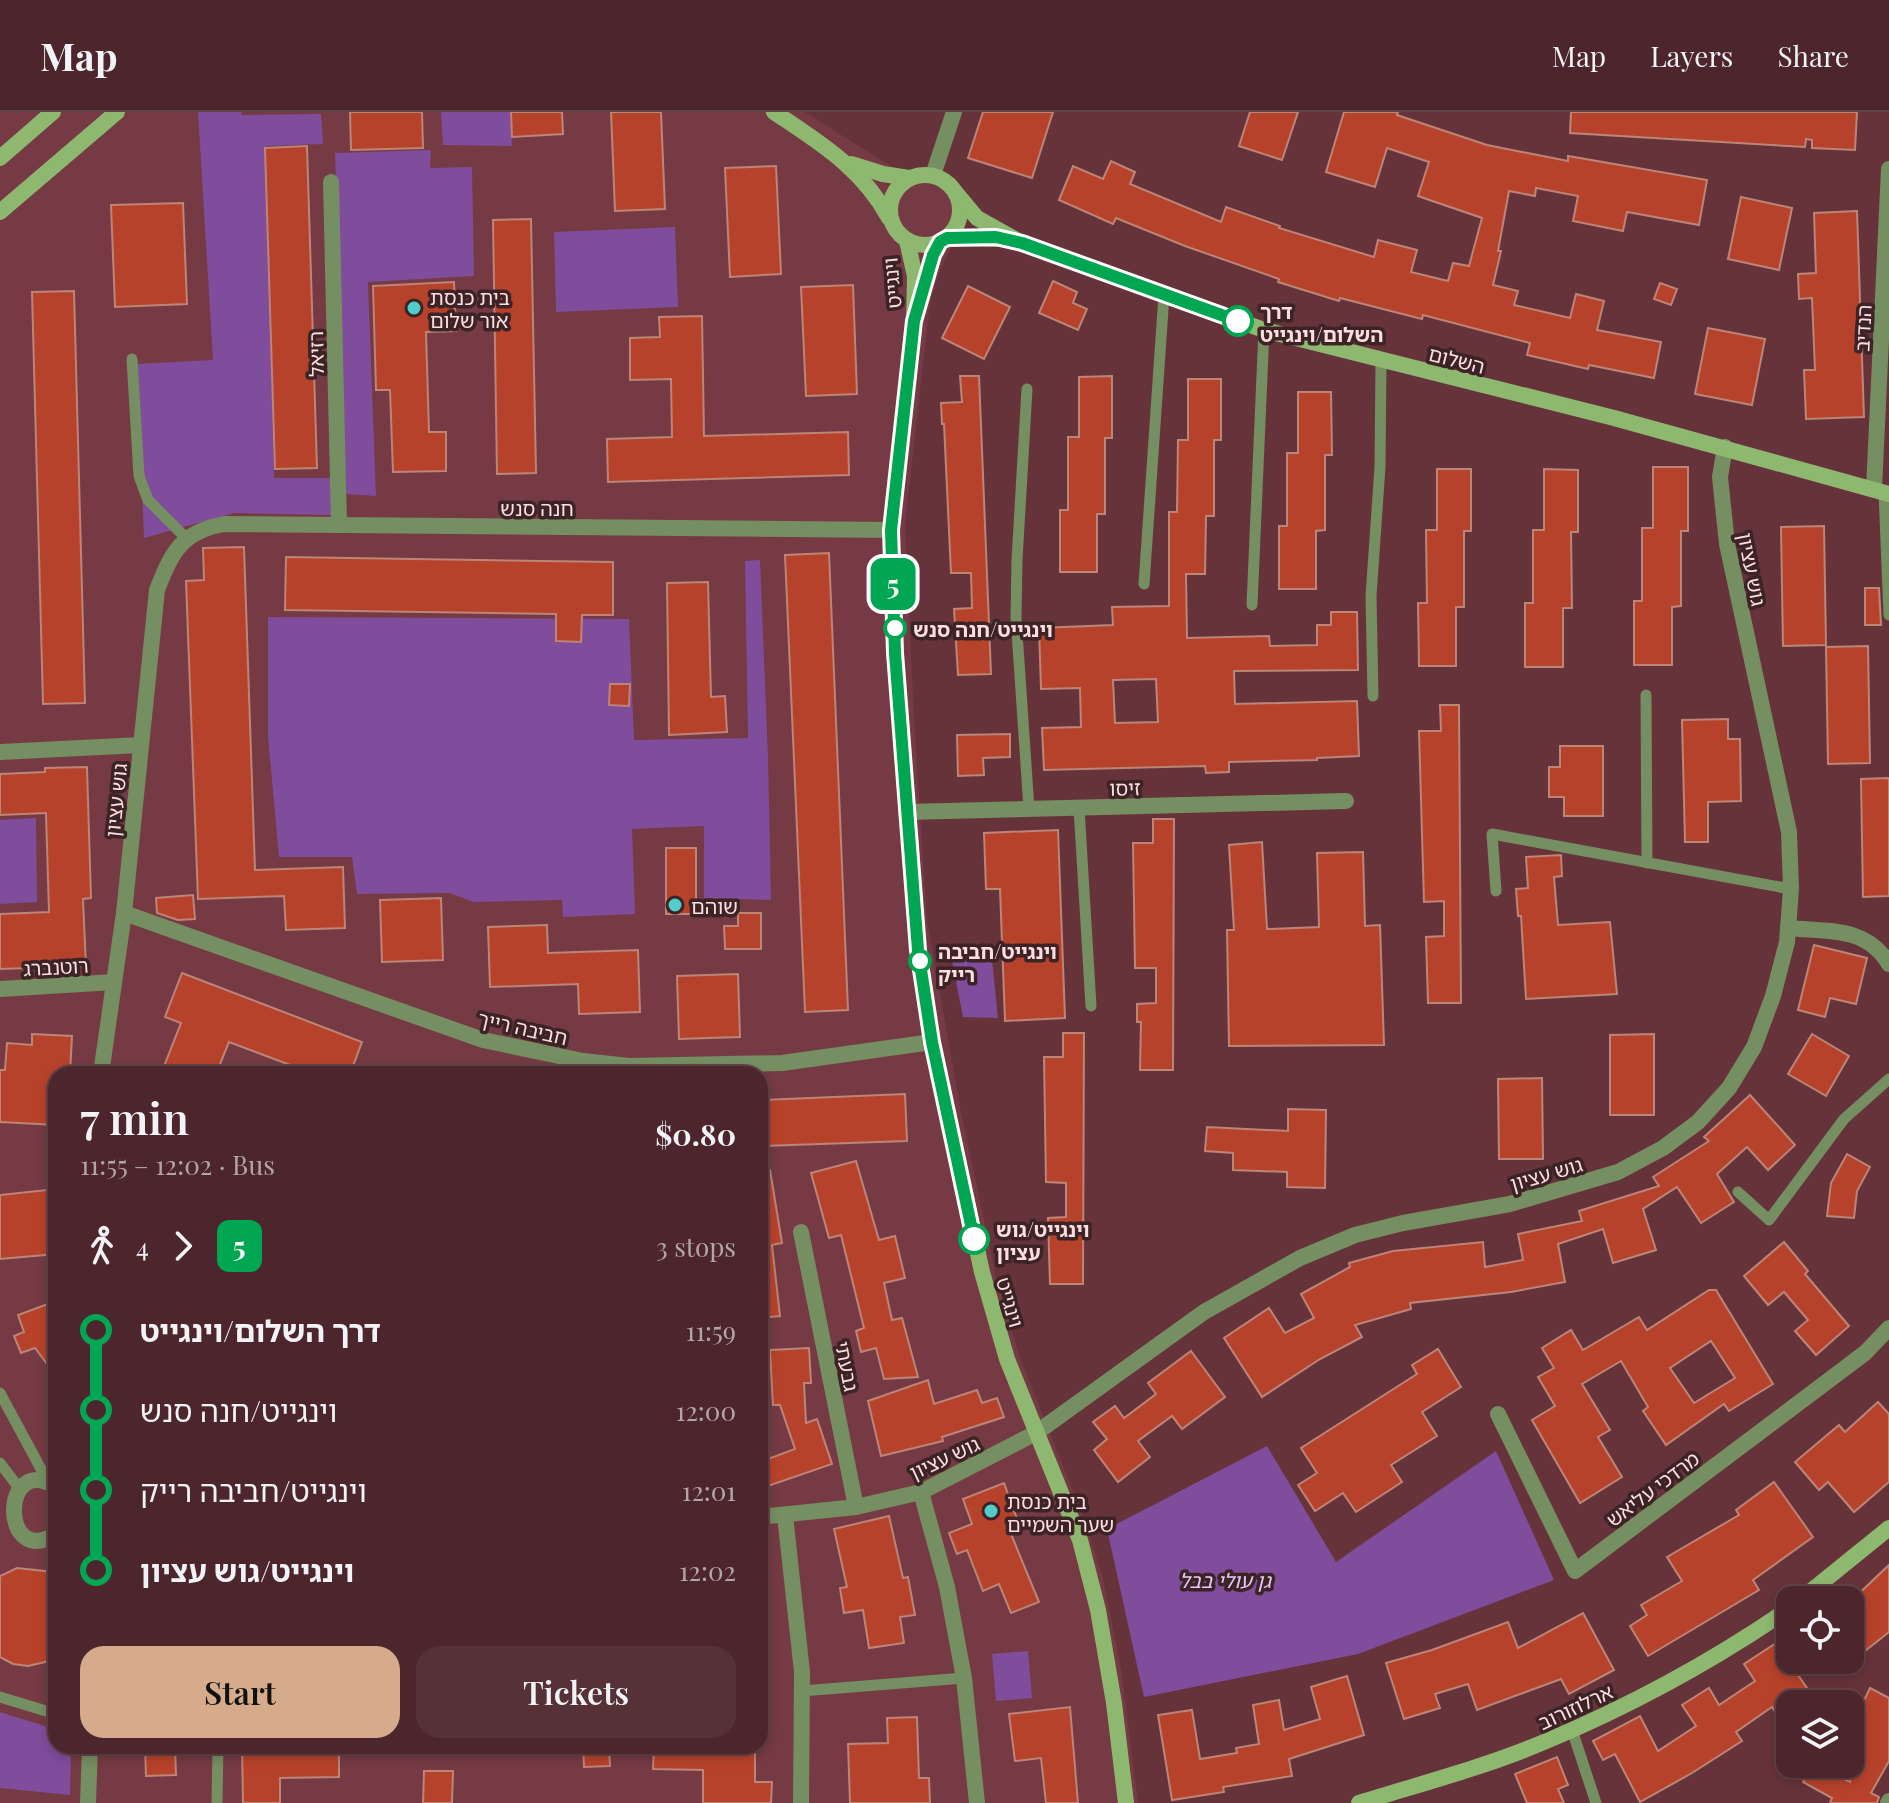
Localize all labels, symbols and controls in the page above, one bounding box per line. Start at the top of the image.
text: Map [40,30,117,81]
text: Map [1552,37,1606,74]
text: Layers [1650,37,1733,74]
text: Share [1777,37,1849,74]
street label: וינגייט [875,257,907,309]
place label: בית כנסת אור שלום [430,283,510,333]
place label: דרך השלום/וינגייט [1260,297,1383,347]
marker: בית כנסת אור שלום [405,299,423,317]
street label: הנדיב [1847,304,1877,352]
marker: דרך השלום/וינגייט [1223,306,1253,336]
street label: רזיאל [301,331,329,377]
street label: השלום [1426,339,1488,379]
street label: חנה סנש [500,494,574,521]
street label: גוש עציון [1733,530,1773,608]
line badge: 5 [867,558,919,610]
text: 5 [887,565,899,602]
place label: וינגייט/חנה סנש [913,615,1053,642]
marker: וינגייט/חנה סנש [884,617,906,639]
street label: גוש עציון [98,761,132,838]
street label: זיסו [1109,773,1141,801]
place label: שוהם [691,892,738,919]
marker: שוהם [666,896,684,914]
place label: וינגייט/חביבה רייק [938,937,1057,987]
marker: וינגייט/חביבה רייק [909,950,931,972]
street label: רוטנברג [23,951,89,981]
street label: חביבה רייך [475,1004,571,1050]
text: 7 min [80,1087,189,1146]
text: $0.80 [655,1114,736,1154]
text: 11:55 – 12:02 · Bus [80,1147,275,1182]
street label: גוש עציון [1507,1150,1586,1196]
place label: וינגייט/גוש עציון [996,1215,1090,1265]
icon: walk [80,1224,124,1268]
icon: forward [161,1224,205,1268]
marker: וינגייט/גוש עציון [959,1224,989,1254]
text: 5 [233,1227,246,1264]
text: 4 [136,1229,149,1264]
text: 3 stops [656,1229,736,1264]
street label: וינגייט [991,1274,1031,1330]
text: דרך השלום/וינגייט [140,1310,381,1350]
text: 11:59 [686,1313,736,1348]
street label: גבעתי [830,1339,866,1394]
text: וינגייט/חנה סנש [140,1390,337,1430]
text: 12:00 [676,1393,736,1428]
street label: גוש עציון [905,1429,984,1485]
street label: מרדכי עליאש [1600,1444,1704,1532]
text: וינגייט/חביבה רייק [140,1470,367,1510]
text: 12:01 [682,1473,736,1508]
place label: בית כנסת שער השמיים [1007,1487,1114,1537]
marker: בית כנסת שער השמיים [982,1502,1000,1520]
text: וינגייט/גוש עציון [140,1550,354,1590]
text: 12:02 [679,1553,736,1588]
park label: גן עולי בבל [1179,1566,1272,1593]
map controls [1776,1586,1864,1778]
button: locate [1776,1586,1864,1674]
button: Start [80,1646,400,1738]
button: Tickets [416,1646,736,1738]
street label: ארלוזורוב [1533,1677,1617,1735]
button: layers [1776,1690,1864,1778]

